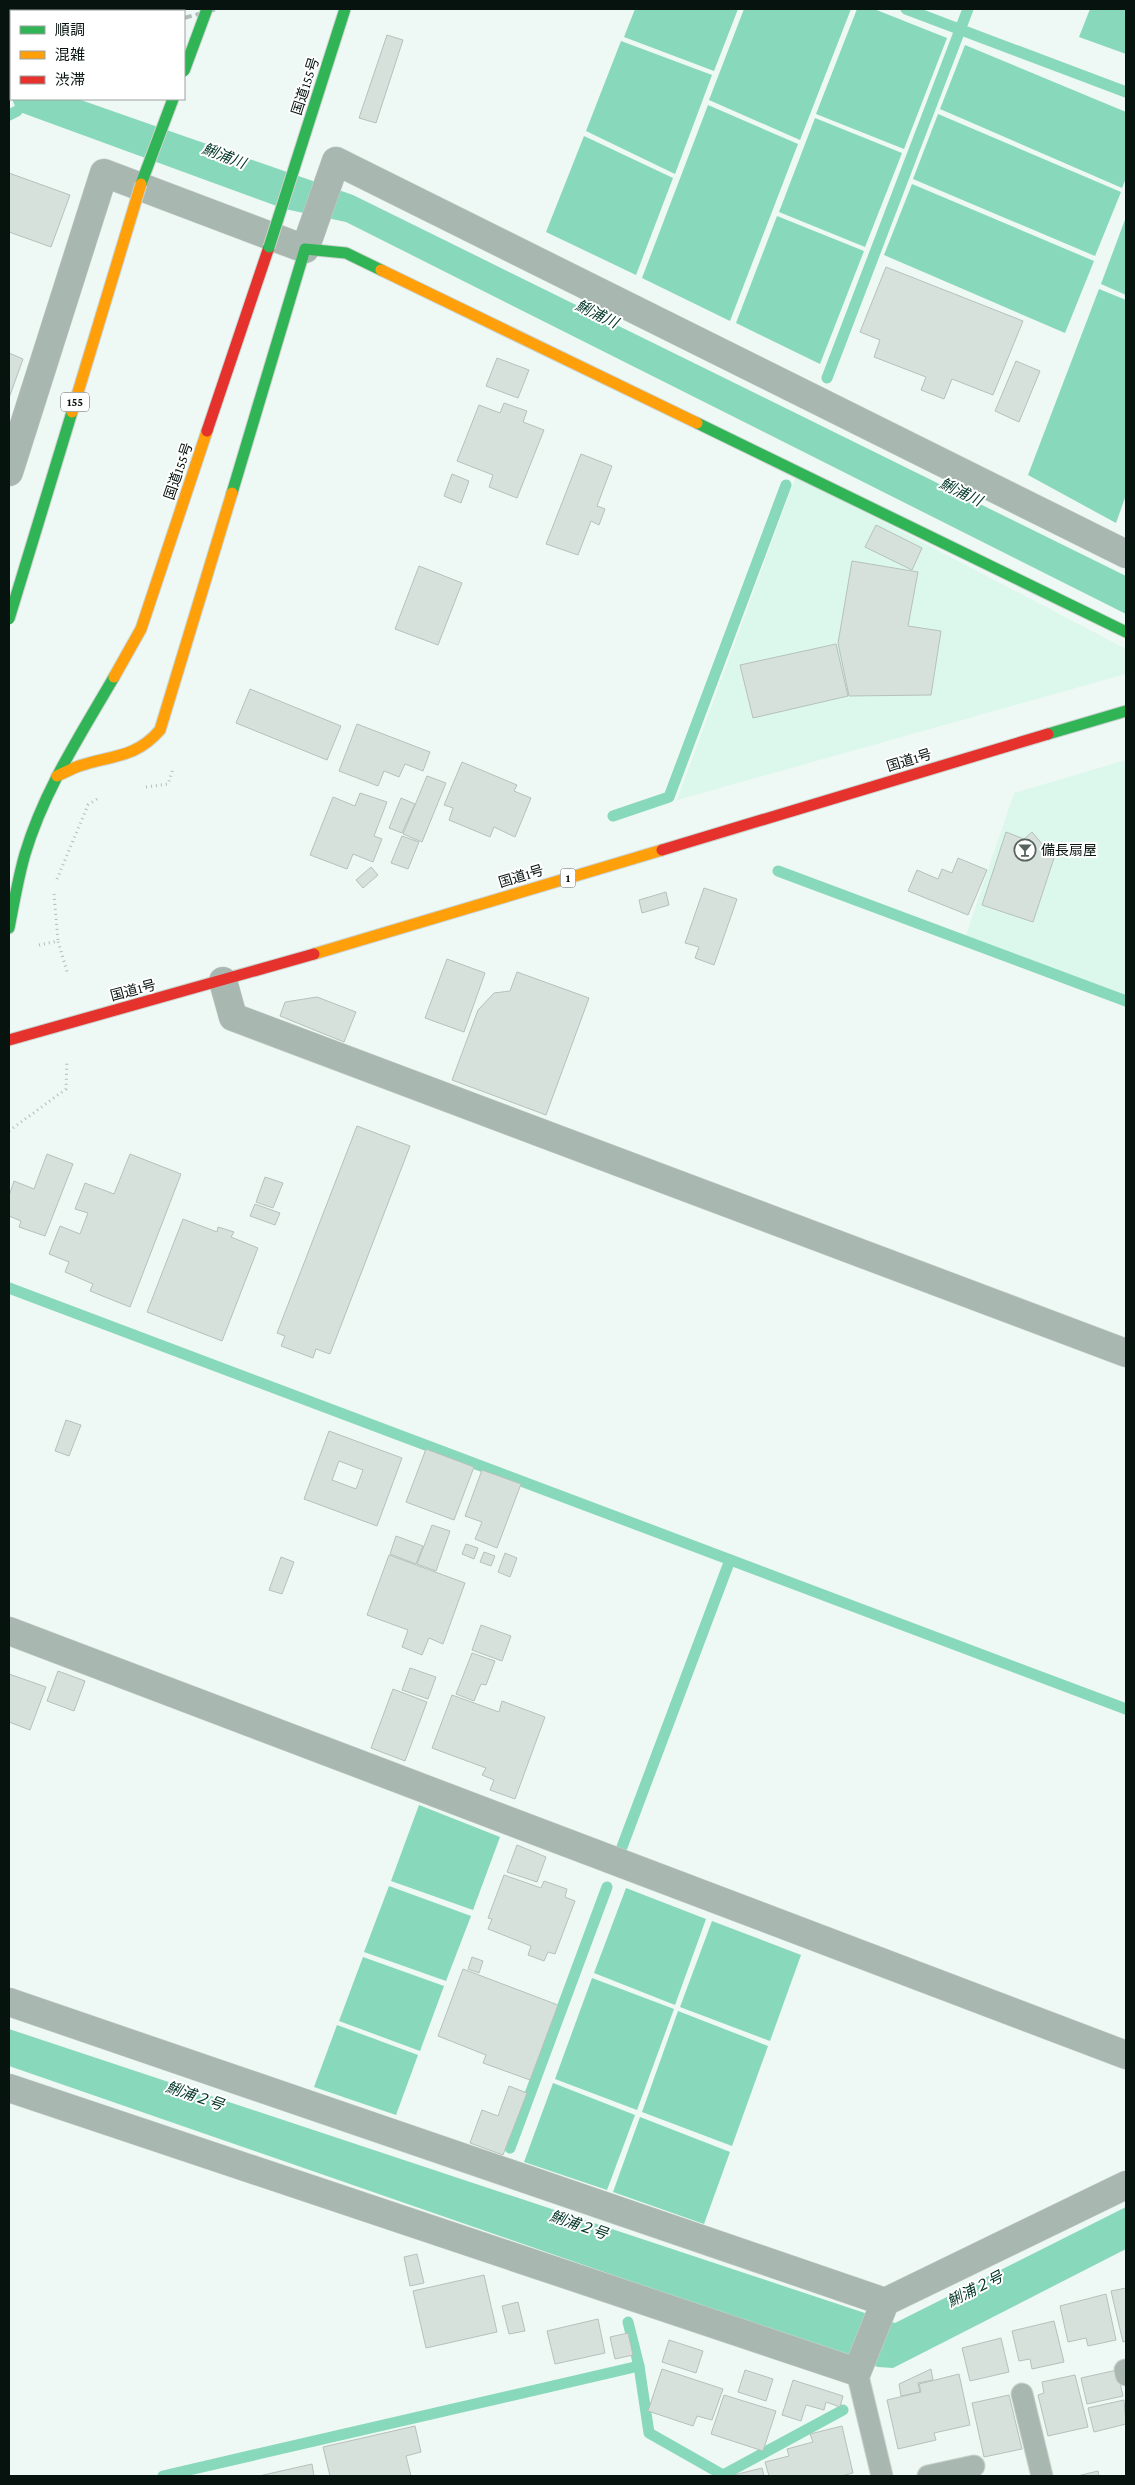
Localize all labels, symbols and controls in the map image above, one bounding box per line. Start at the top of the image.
legend [10,10,185,100]
text: 順調 [55,22,85,38]
text: 混雑 [55,47,85,63]
street label: 国道155号 [288,55,322,117]
text: 渋滞 [55,72,85,88]
water label: 鯏浦川 [200,140,250,172]
water label: 鯏浦川 [573,297,623,332]
road number: 155 [61,392,89,412]
street label: 国道155号 [161,440,195,502]
water label: 鯏浦川 [937,475,987,510]
street label: 国道1号 [884,746,934,774]
bar icon: 備長扇屋 [1013,838,1037,862]
place label: 備長扇屋 [1041,842,1097,858]
street label: 国道1号 [496,862,546,890]
road number: 1 [560,868,576,888]
street label: 国道1号 [108,976,158,1004]
water label: 鯏浦２号 [164,2079,227,2114]
water label: 鯏浦２号 [548,2208,611,2243]
water label: 鯏浦２号 [945,2268,1006,2310]

